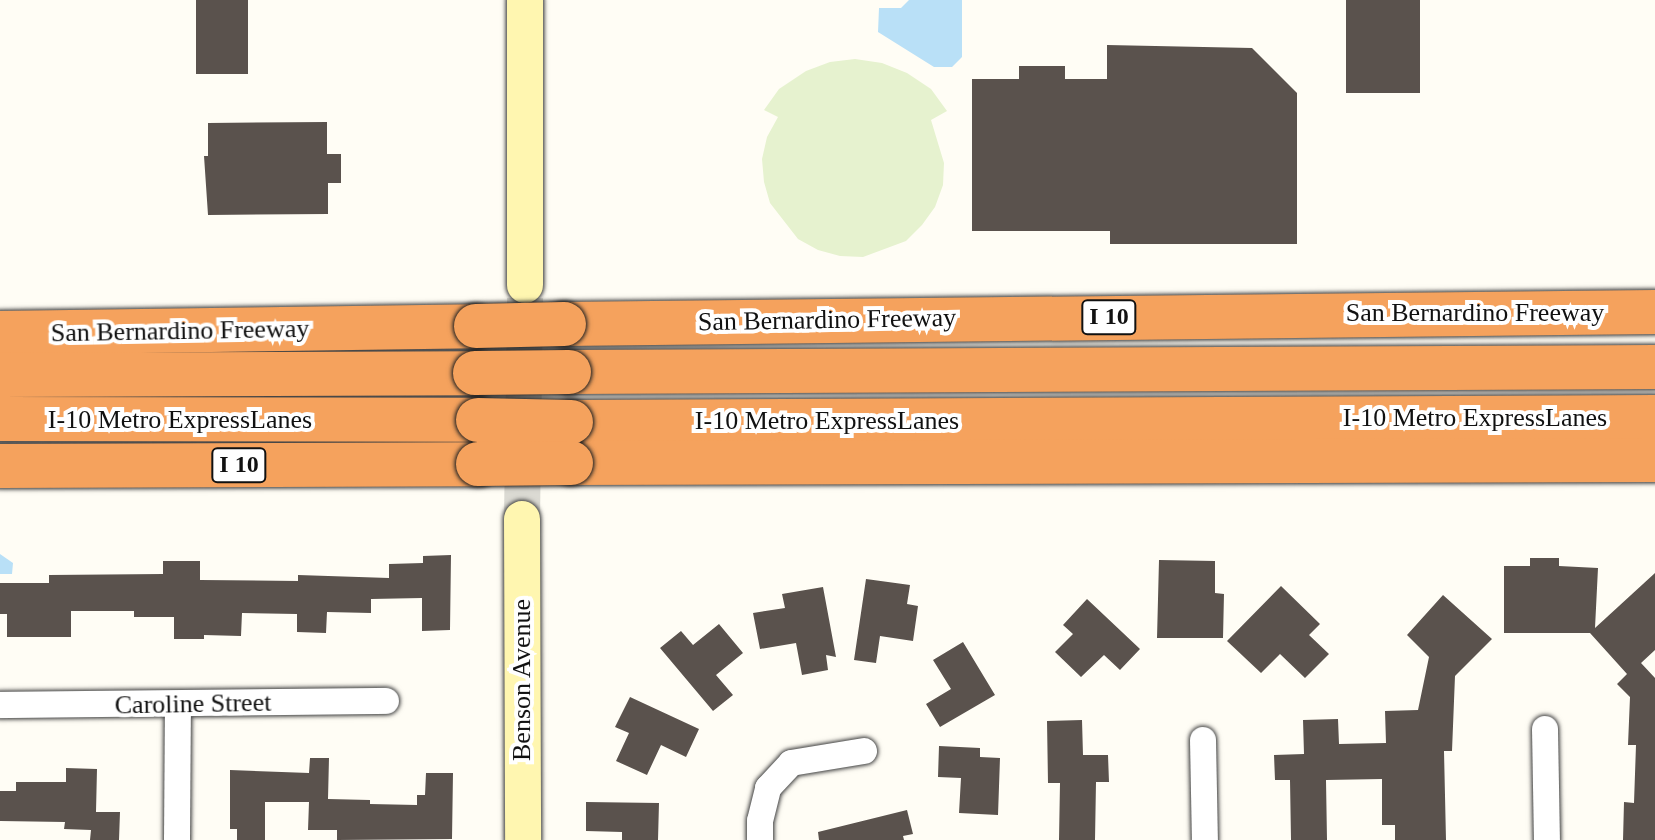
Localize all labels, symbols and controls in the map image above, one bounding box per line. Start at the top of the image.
road number: I 10 [1081,297,1137,337]
street label: San Bernardino Freeway [1346,297,1604,329]
street label: San Bernardino Freeway [698,302,956,338]
street label: San Bernardino Freeway [51,313,309,349]
street label: I-10 Metro ExpressLanes [1343,402,1607,434]
street label: I-10 Metro ExpressLanes [48,404,312,436]
street label: I-10 Metro ExpressLanes [695,405,959,437]
road number: I 10 [211,445,267,485]
street label: Benson Avenue [506,598,538,762]
street label: Caroline Street [114,687,272,721]

